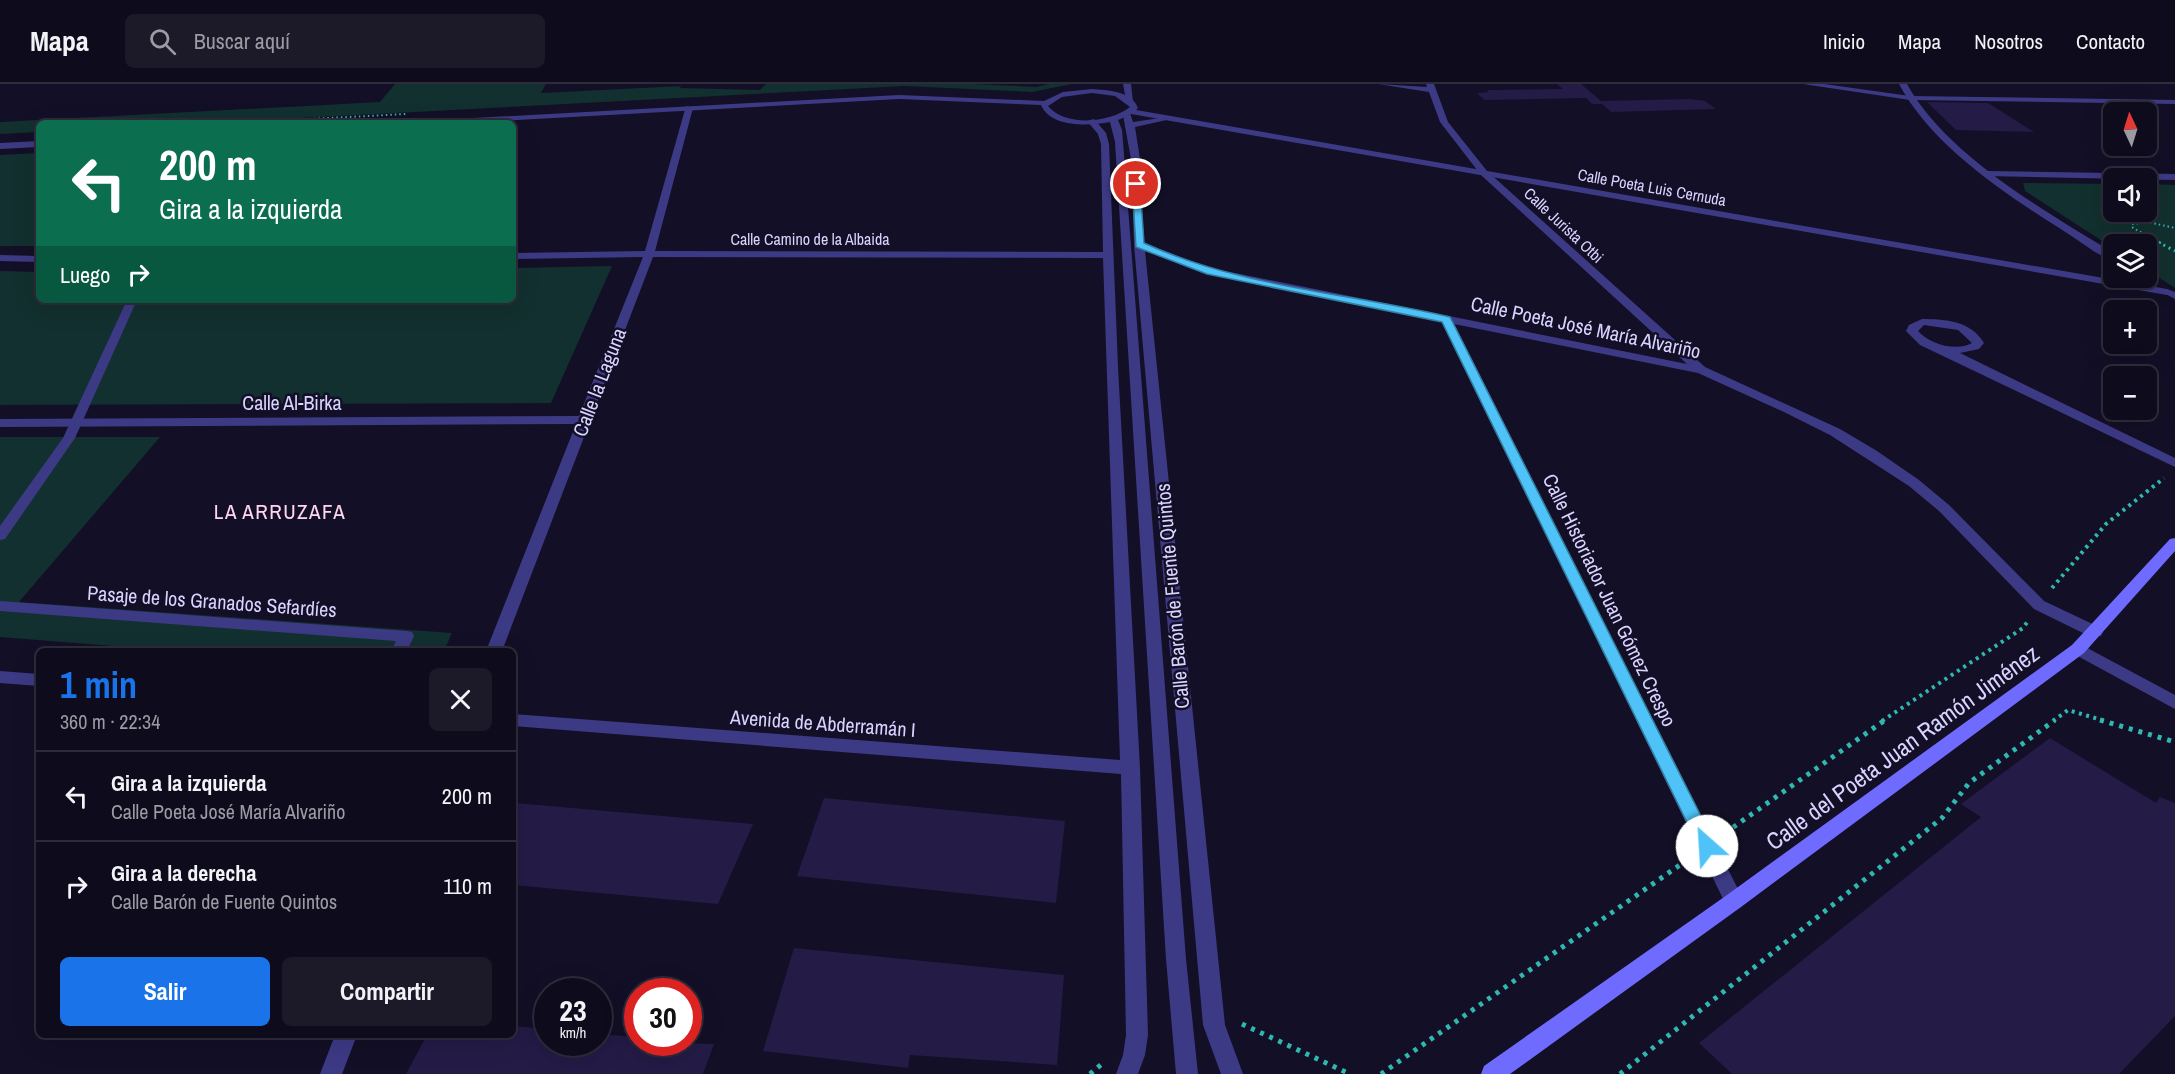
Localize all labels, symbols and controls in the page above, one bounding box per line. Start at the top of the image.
search box [125,14,545,68]
text: Mapa [30,22,89,60]
icon: search [146,25,179,58]
text: Buscar aquí [194,26,290,56]
text: Inicio [1823,27,1865,56]
text: Mapa [1898,27,1941,56]
text: Nosotros [1974,27,2043,56]
text: Contacto [2076,27,2145,56]
north arrow [2103,102,2157,156]
map controls [2103,102,2157,420]
text: 200 m [159,137,257,193]
icon: left [60,144,138,222]
pin [1110,158,1161,209]
street label: Calle Poeta Luis Cernuda [1576,163,1729,211]
icon: arrive [1119,167,1152,200]
button: sound [2103,168,2157,222]
street label: Calle Jurista Otbi [1519,182,1609,268]
text: Gira a la izquierda [159,191,342,227]
street label: Calle Camino de la Albaida [731,228,890,250]
button: layers [2103,234,2157,288]
icon: right [122,258,155,291]
text: Luego [60,260,110,290]
street label: Calle Poeta José María Alvariño [1469,289,1703,365]
button: + [2103,300,2157,354]
street label: Calle la Laguna [566,324,632,440]
button: − [2103,366,2157,420]
street label: Calle Al-Birka [242,389,342,416]
street label: Calle Historiador Juan Gómez Crespo [1537,469,1683,731]
street label: Calle Barón de Fuente Quintos [1149,482,1195,710]
district label: LA ARRUZAFA [214,497,346,526]
street label: Pasaje de los Granados Sefardíes [86,579,338,623]
street label: Calle del Poeta Juan Ramón Jiménez [1759,637,2045,857]
text: 1 min [60,661,137,709]
button: close [429,668,492,731]
street label: Avenida de Abderramán I [728,703,917,743]
text: 360 m · 22:34 [60,708,160,735]
text: Gira a la izquierda [111,768,266,798]
icon: left [60,780,93,813]
text: 200 m [442,781,492,811]
text: Calle Poeta José María Alvariño [111,798,345,825]
position arrow [1675,814,1739,878]
text: Gira a la derecha [111,858,256,888]
icon: right [60,870,93,903]
text: 110 m [443,871,492,901]
text: Calle Barón de Fuente Quintos [111,888,337,915]
button: Salir [60,957,270,1026]
button: Compartir [282,957,492,1026]
speed limit sign: 30 [624,978,702,1056]
text: 23 [559,990,587,1030]
text: km/h [560,1022,586,1043]

